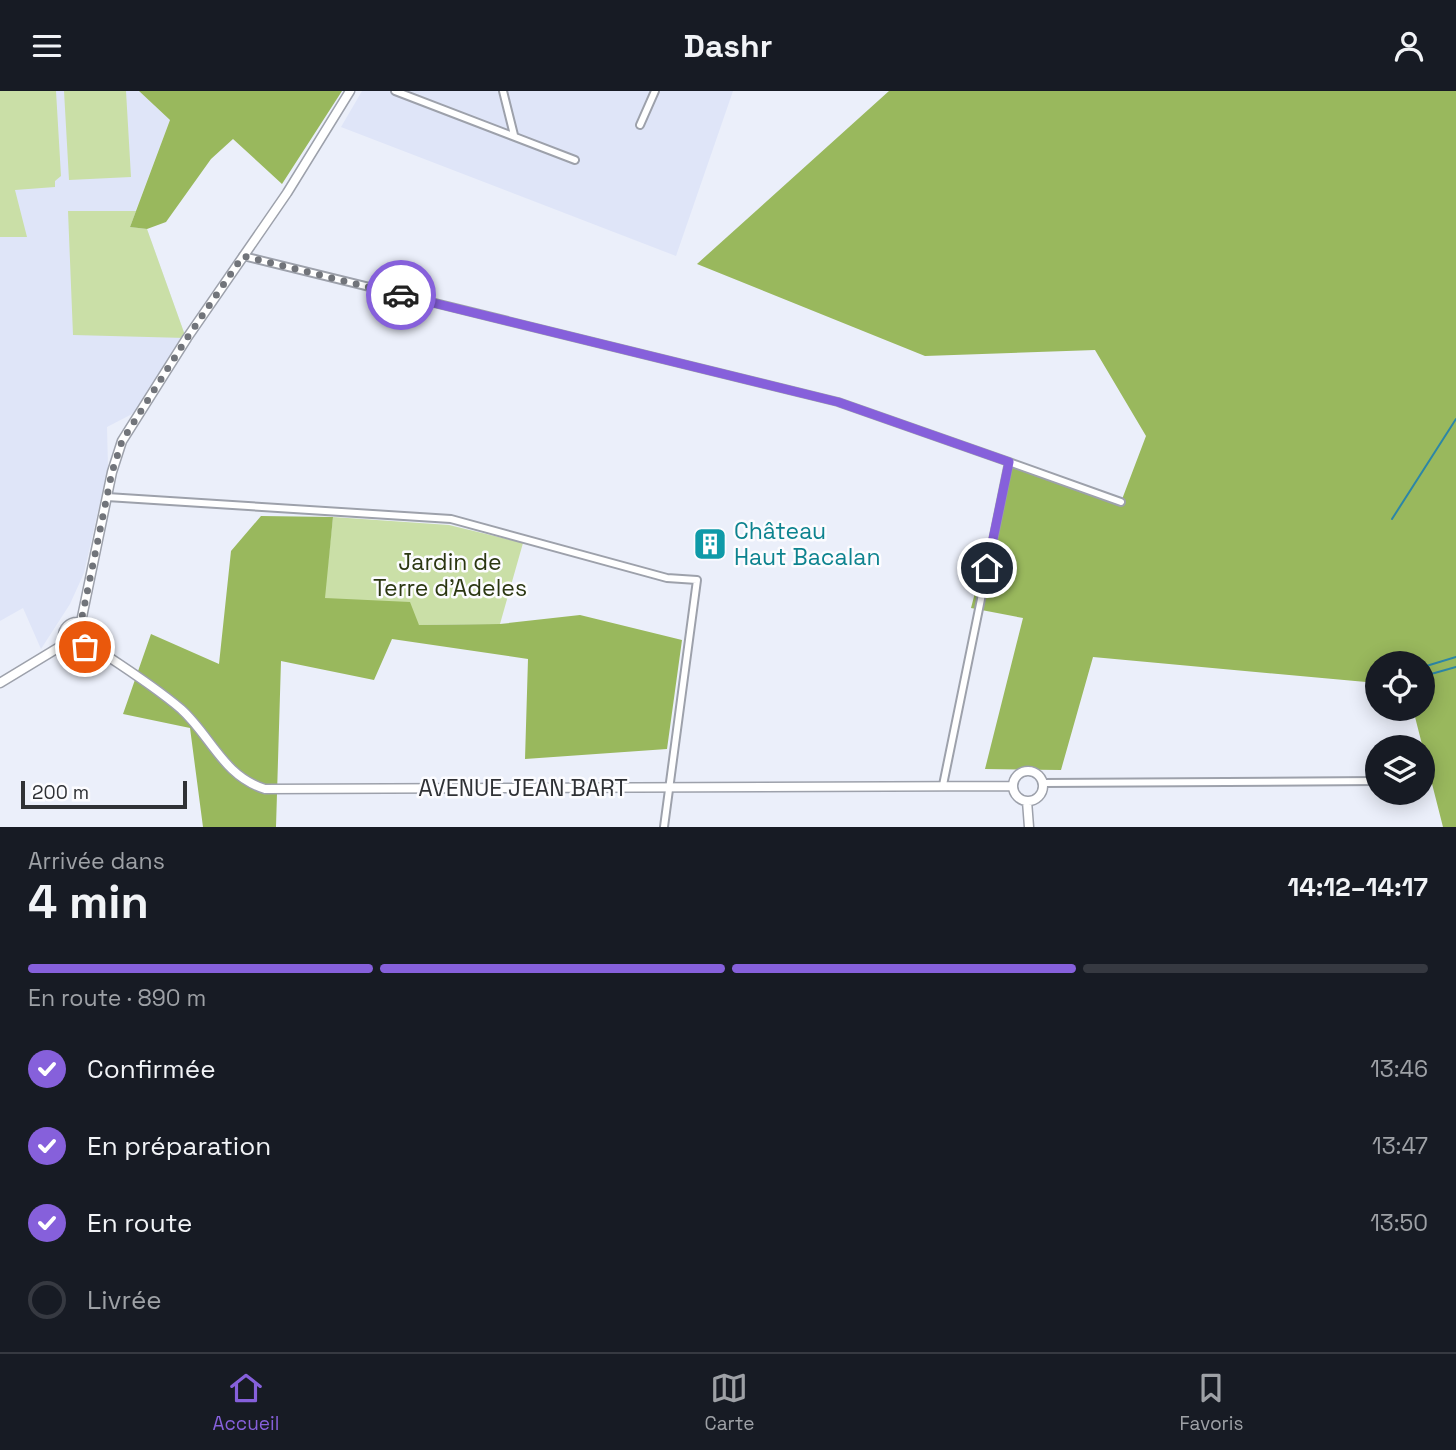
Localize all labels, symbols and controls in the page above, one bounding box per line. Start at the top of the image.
text: Dashr [684,26,772,66]
icon: menu [28,27,66,65]
icon: person [1390,27,1428,65]
courier [366,260,436,330]
icon: car [382,276,420,314]
place label: Château Haut Bacalan [734,516,881,572]
building icon: Château Haut Bacalan [691,525,729,563]
pin [957,538,1017,598]
park label: Jardin de Terre d'Adeles [373,547,527,603]
icon: home [968,549,1006,587]
pin [55,617,115,677]
icon: bag [66,628,104,666]
map controls [1365,651,1435,805]
button: locate [1365,651,1435,721]
button: layers [1365,735,1435,805]
street label: AVENUE JEAN BART [418,773,628,803]
scale bar [21,778,187,810]
text: 200 m [32,780,89,805]
text: Arrivée dans [28,846,165,876]
text: 14:12–14:17 [1287,870,1428,904]
text: 4 min [28,873,149,931]
text: En route · 890 m [28,983,206,1013]
icon: check [28,1050,66,1088]
text: Confirmée [87,1052,216,1086]
text: 13:46 [1370,1054,1428,1084]
icon: check [28,1127,66,1165]
text: En préparation [87,1129,271,1163]
text: 13:47 [1372,1131,1428,1161]
icon: check [28,1204,66,1242]
text: En route [87,1206,192,1240]
text: 13:50 [1370,1208,1428,1238]
text: Livrée [87,1283,162,1317]
tab: Accueil [213,1369,279,1436]
tab: Carte [704,1369,754,1436]
tab: Favoris [1179,1369,1243,1436]

